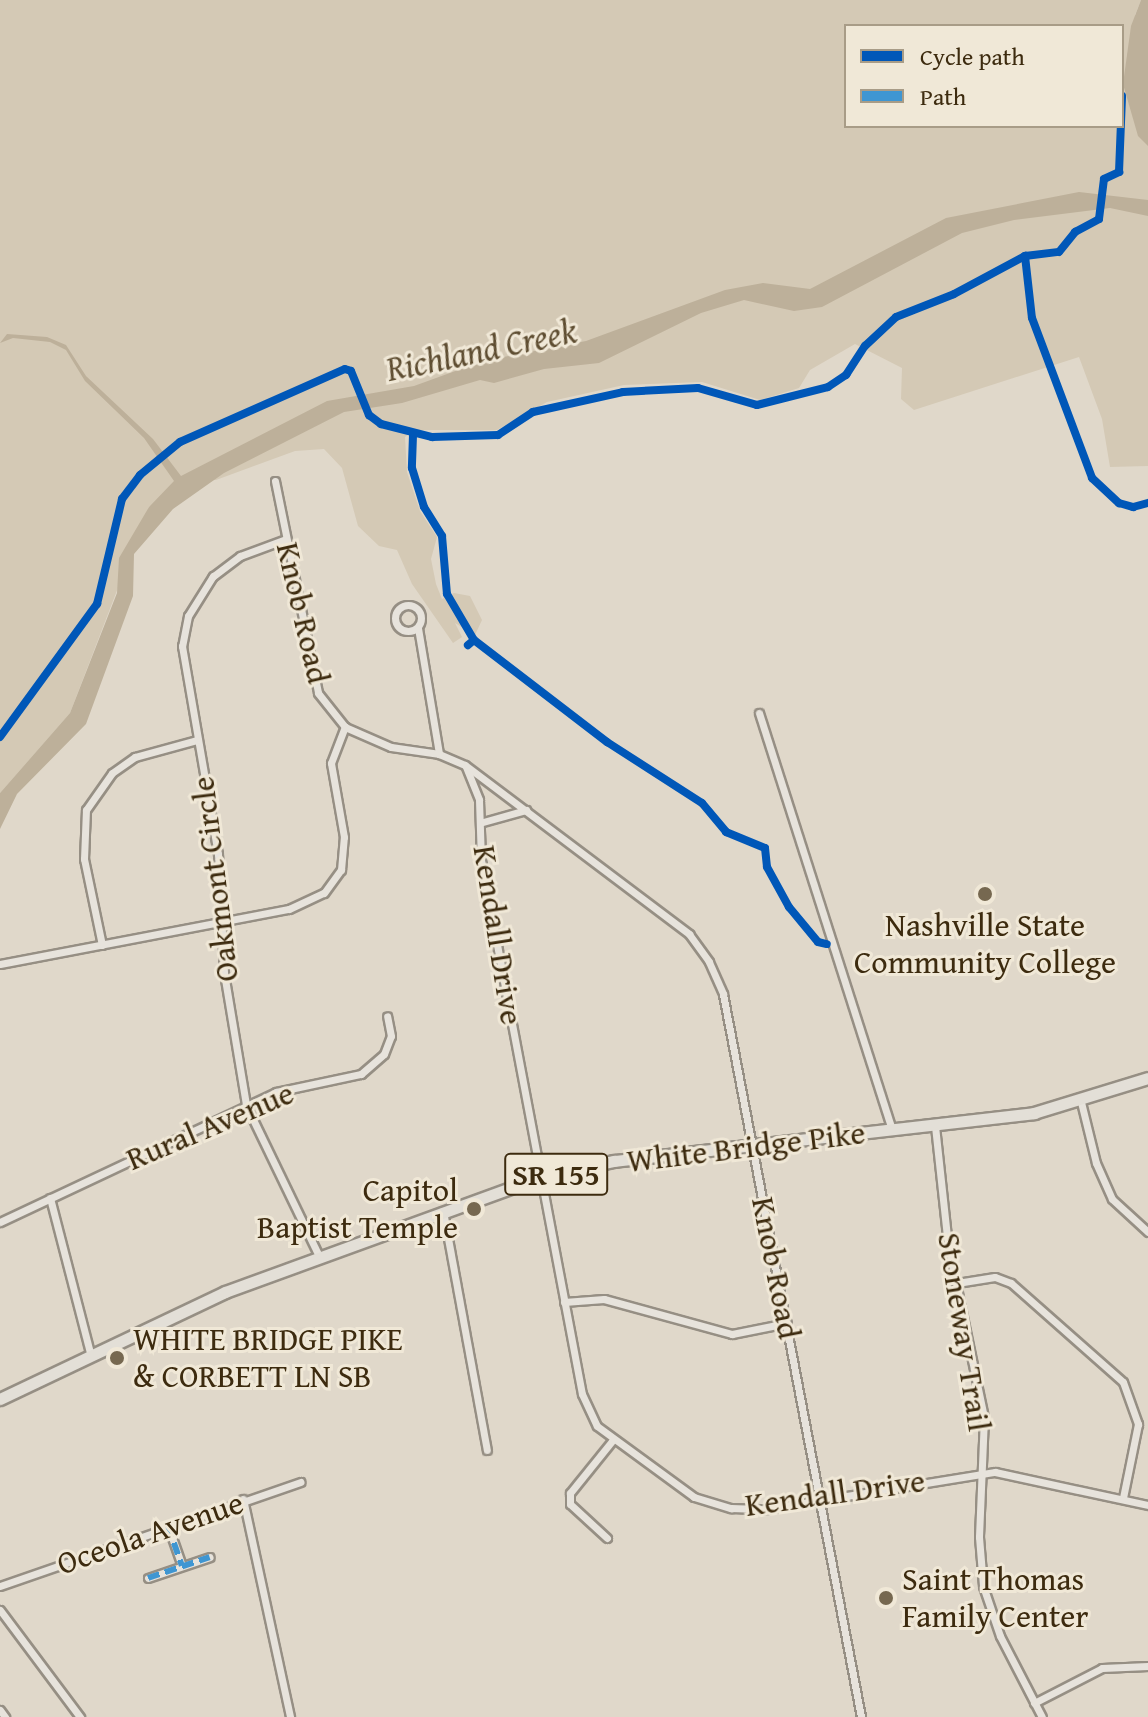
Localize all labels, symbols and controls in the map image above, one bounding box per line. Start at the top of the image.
legend [844,24,1124,128]
text: Cycle path [920,39,1025,74]
text: Path [920,79,966,114]
water label: Richland Creek [382,309,580,389]
street label: Knob Road [268,539,338,687]
street label: Oakmont Circle [183,774,247,984]
street label: Kendall Drive [465,843,531,1027]
marker: Nashville State Community College [976,885,994,903]
place label: Nashville State Community College [854,907,1116,982]
street label: Rural Avenue [121,1074,299,1178]
street label: White Bridge Pike [625,1113,867,1181]
road number: SR 155 [504,1148,608,1200]
place label: Capitol Baptist Temple [257,1172,458,1247]
street label: Knob Road [743,1194,809,1342]
marker: Capitol Baptist Temple [465,1200,483,1218]
street label: Stoneway Trail [929,1230,999,1434]
place label: WHITE BRIDGE PIKE & CORBETT LN SB [133,1321,403,1396]
marker: WHITE BRIDGE PIKE & CORBETT LN SB [108,1349,126,1367]
street label: Kendall Drive [743,1461,927,1525]
street label: Oceola Avenue [52,1483,248,1583]
place label: Saint Thomas Family Center [902,1561,1088,1636]
marker: Saint Thomas Family Center [877,1589,895,1607]

